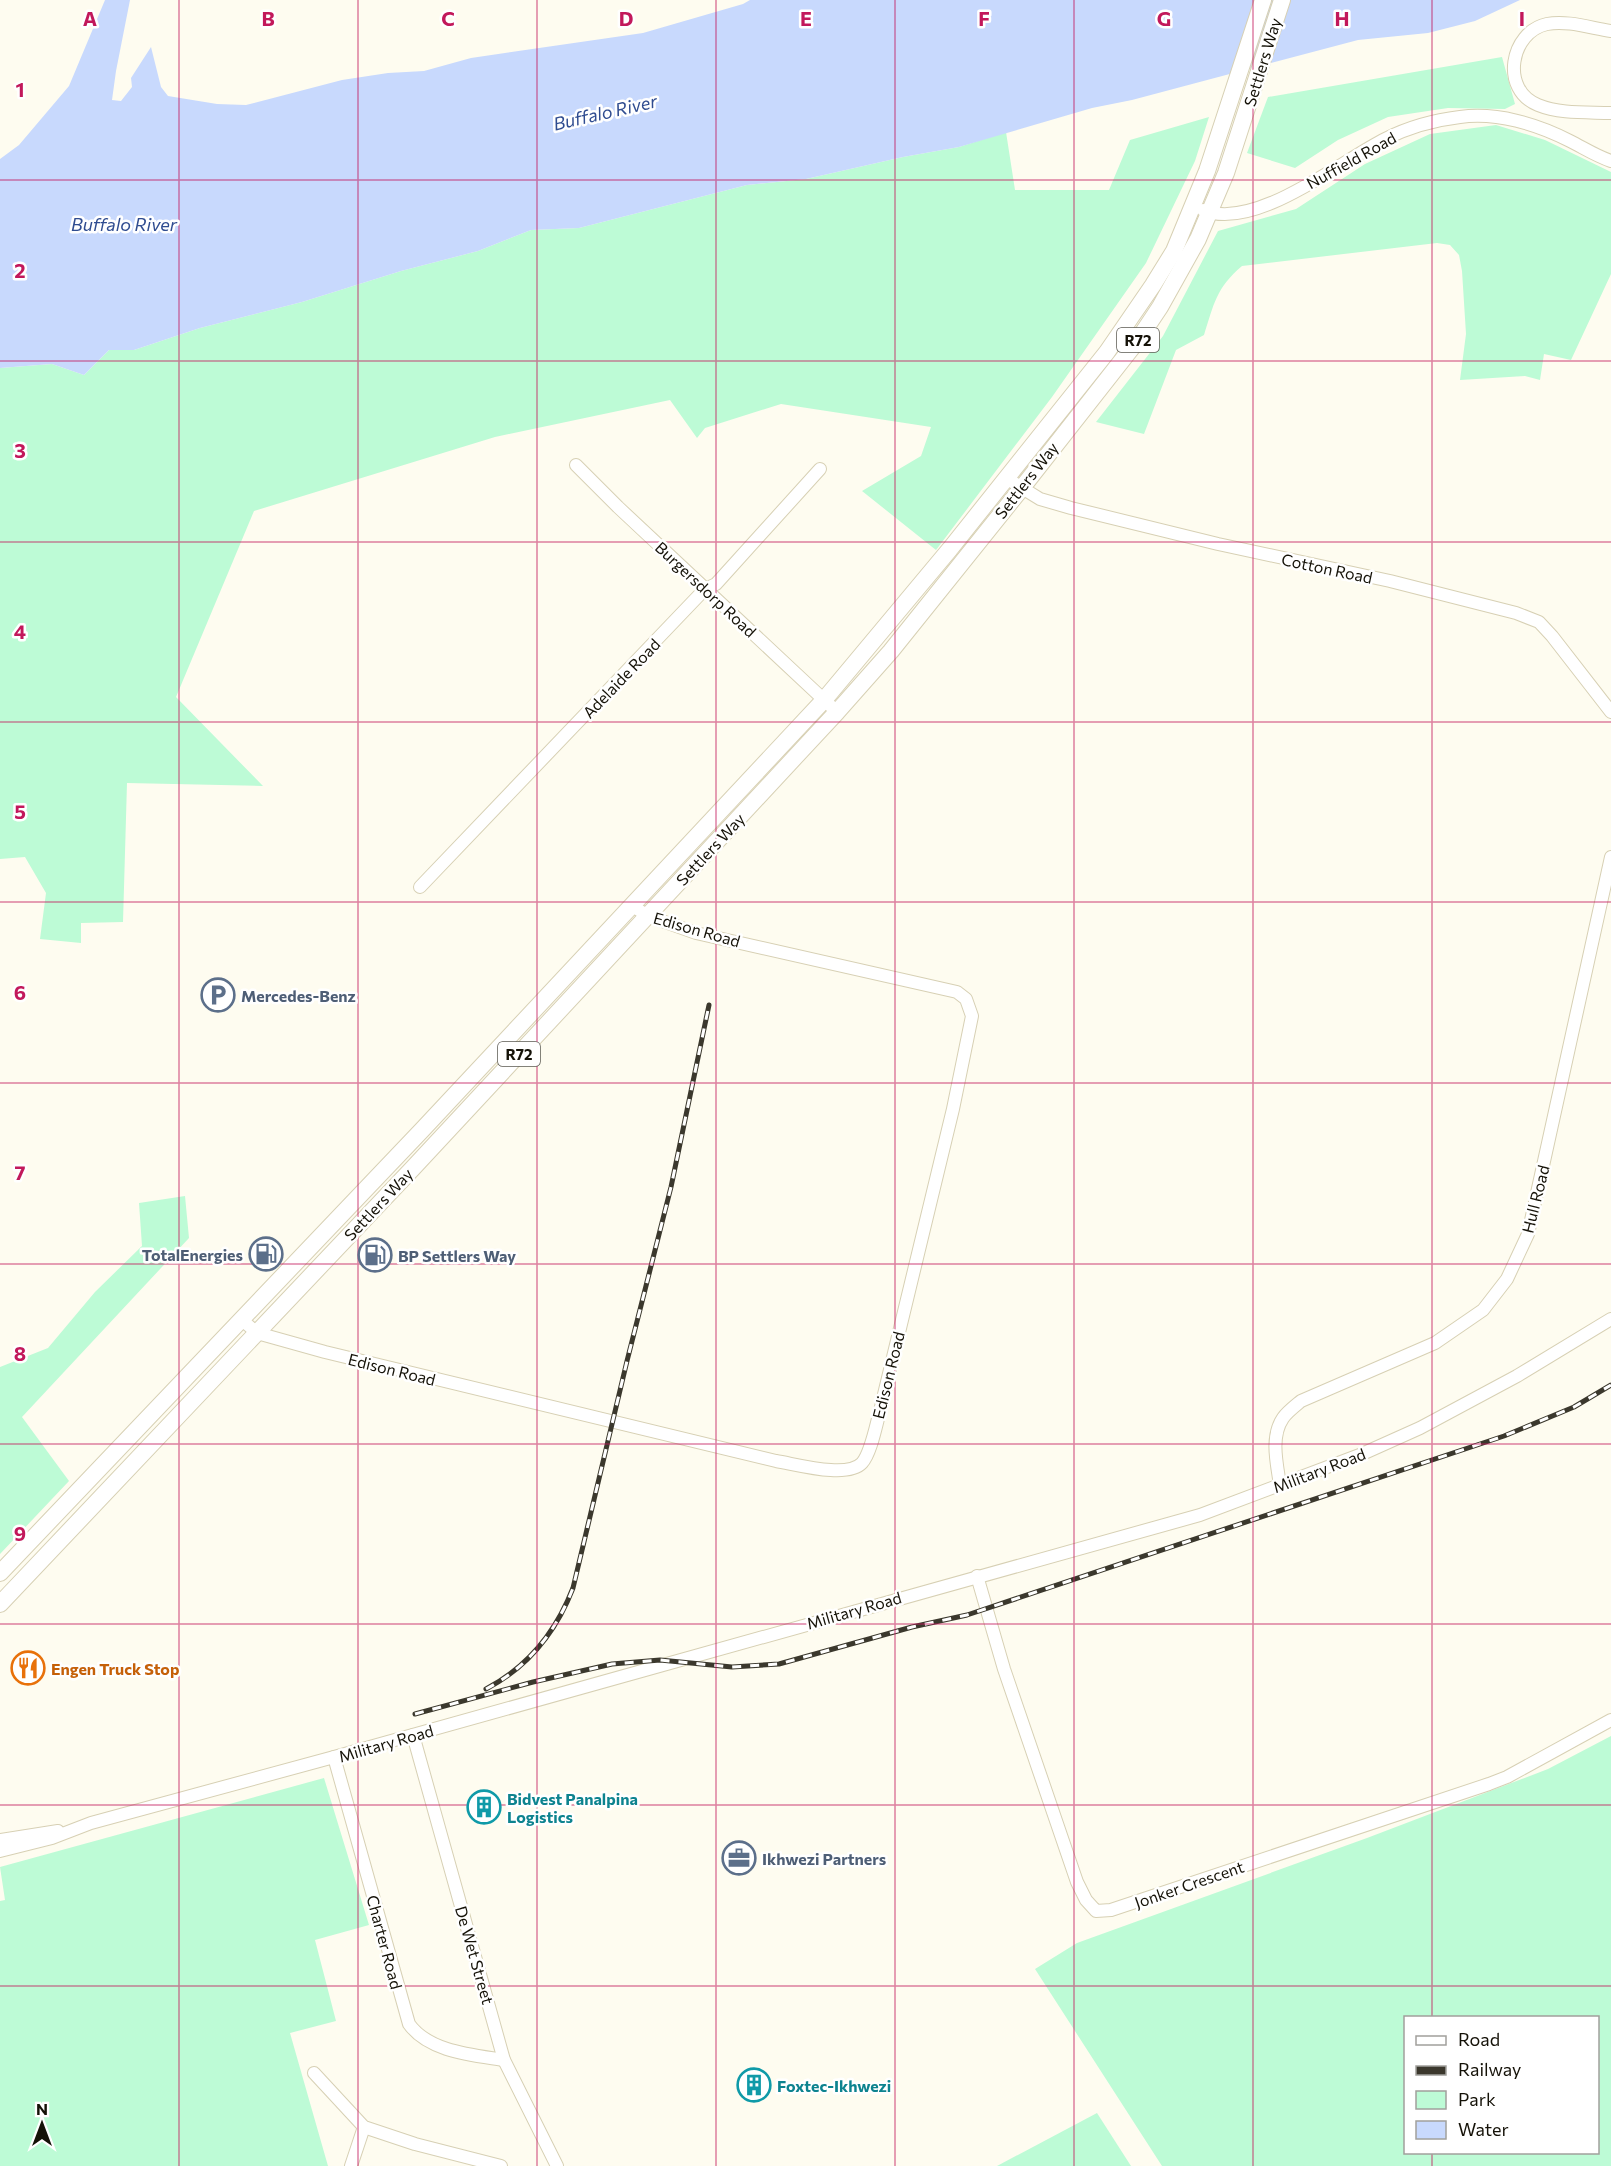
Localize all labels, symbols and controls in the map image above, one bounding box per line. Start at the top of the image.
text: A [83,6,97,30]
text: B [261,6,275,30]
text: C [441,6,455,30]
text: D [619,6,633,30]
text: E [800,6,812,30]
text: F [978,6,990,30]
text: G [1157,6,1171,30]
text: H [1335,6,1350,30]
text: I [1519,6,1525,30]
street label: Settlers Way [1240,15,1284,109]
text: 1 [15,77,25,101]
water label: Buffalo River [551,89,660,135]
street label: Nuffield Road [1303,128,1399,192]
water label: Buffalo River [71,213,178,235]
text: 2 [14,258,26,282]
road number: R72 [1117,328,1159,352]
text: 3 [14,438,26,462]
street label: Settlers Way [990,438,1062,522]
street label: Burgersdorp Road [652,537,760,641]
street label: Cotton Road [1280,549,1374,587]
text: 4 [14,619,26,643]
street label: Adelaide Road [578,634,664,722]
text: 5 [14,799,26,823]
street label: Settlers Way [672,809,748,889]
street label: Edison Road [651,908,743,950]
parking icon: Mercedes-Benz [200,977,236,1013]
text: 6 [14,980,26,1004]
place label: Mercedes-Benz [241,986,356,1005]
road number: R72 [498,1042,540,1066]
text: 7 [15,1160,26,1184]
street label: Hull Road [1517,1163,1553,1235]
street label: Settlers Way [340,1164,416,1244]
fuel station icon: TotalEnergies [248,1236,284,1272]
fuel station icon: BP Settlers Way [357,1237,393,1273]
place label: TotalEnergies [142,1245,243,1264]
place label: BP Settlers Way [398,1246,516,1265]
street label: Edison Road [868,1329,908,1421]
text: 8 [14,1341,26,1365]
street label: Edison Road [346,1349,438,1389]
street label: Military Road [1270,1444,1368,1496]
text: 9 [14,1521,26,1545]
street label: Military Road [804,1587,904,1633]
restaurant icon: Engen Truck Stop [10,1650,46,1686]
place label: Engen Truck Stop [51,1659,179,1678]
street label: Military Road [336,1720,436,1766]
building icon: Bidvest Panalpina Logistics [466,1789,502,1825]
place label: Bidvest Panalpina Logistics [507,1789,638,1826]
office icon: Ikhwezi Partners [721,1840,757,1876]
place label: Ikhwezi Partners [762,1849,886,1868]
street label: Jonker Crescent [1132,1856,1247,1912]
street label: Charter Road [363,1893,407,1991]
street label: De Wet Street [452,1904,498,2007]
legend [1404,2016,1599,2154]
text: Road [1458,2028,1500,2050]
text: Railway [1458,2058,1521,2080]
building icon: Foxtec-Ikhwezi [736,2067,772,2103]
place label: Foxtec-Ikhwezi [777,2076,891,2095]
text: Park [1458,2088,1496,2110]
north arrow [12,2094,72,2154]
text: N [36,2099,48,2118]
text: Water [1458,2118,1509,2140]

